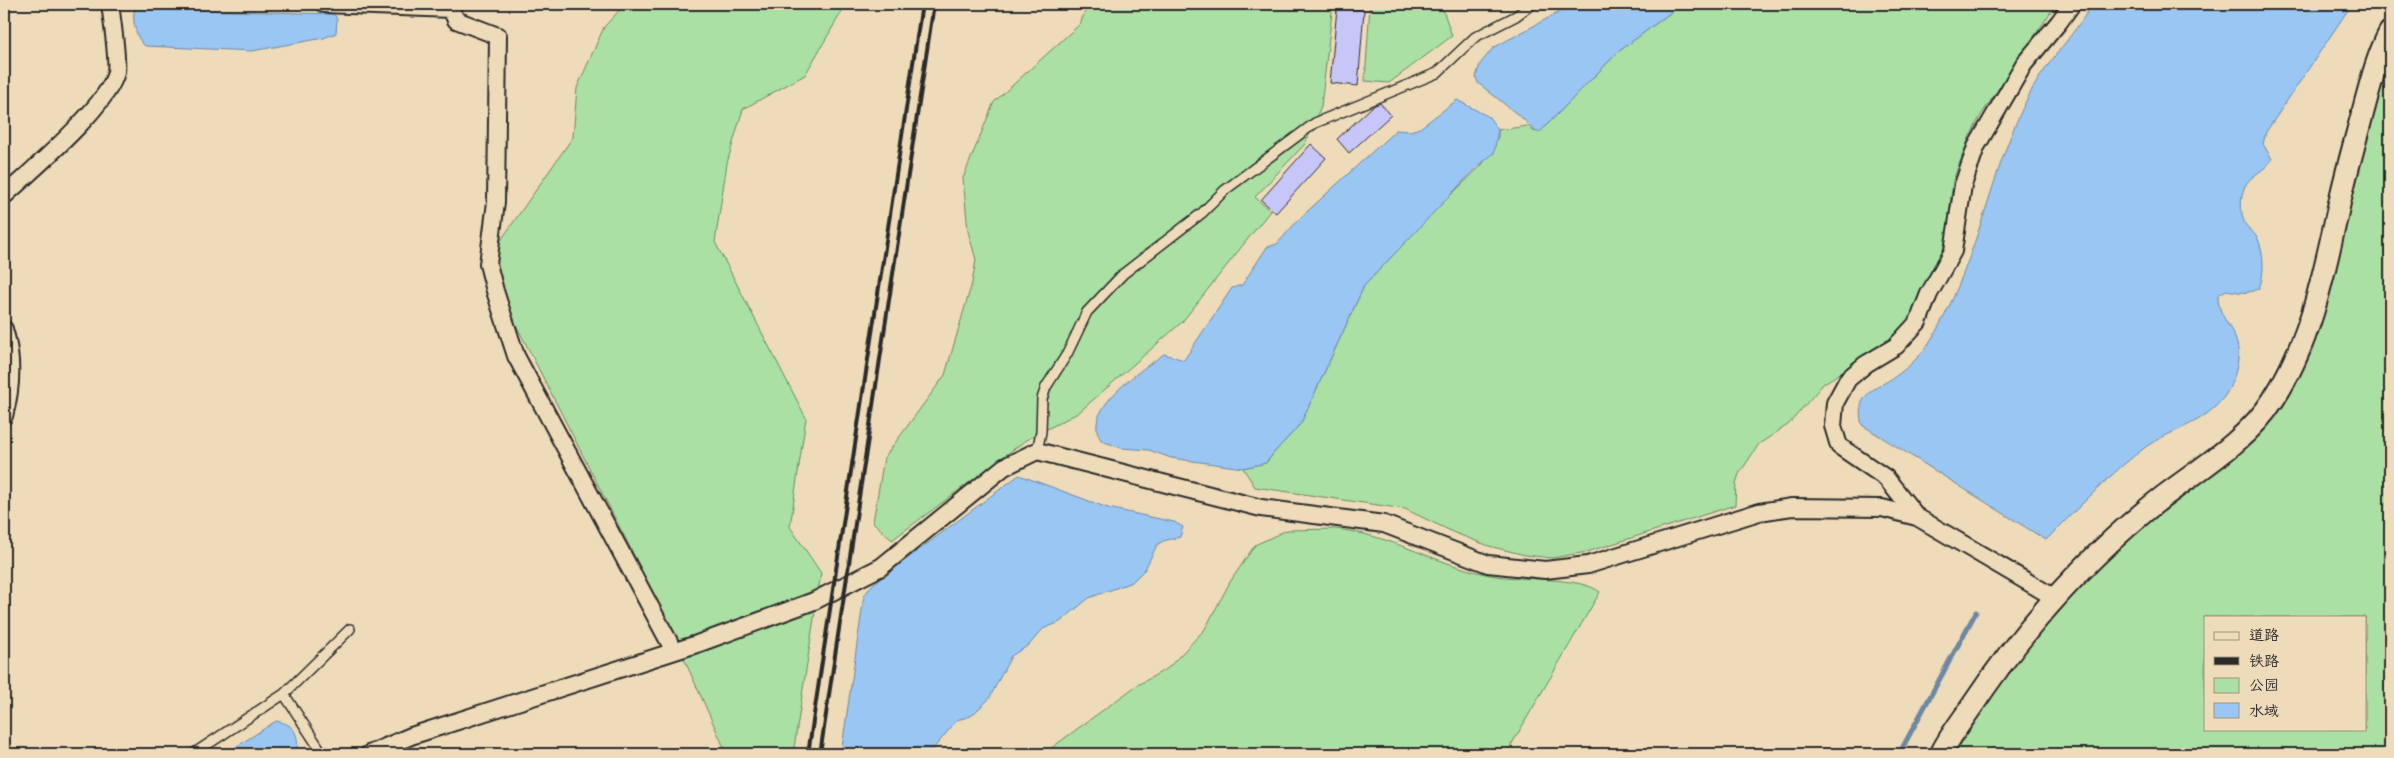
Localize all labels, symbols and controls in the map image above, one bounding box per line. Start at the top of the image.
legend [2204,616,2366,730]
text: 道路 [2249,628,2279,646]
text: 铁路 [2249,654,2279,672]
text: 公园 [2249,678,2279,696]
text: 水域 [2249,704,2279,722]

